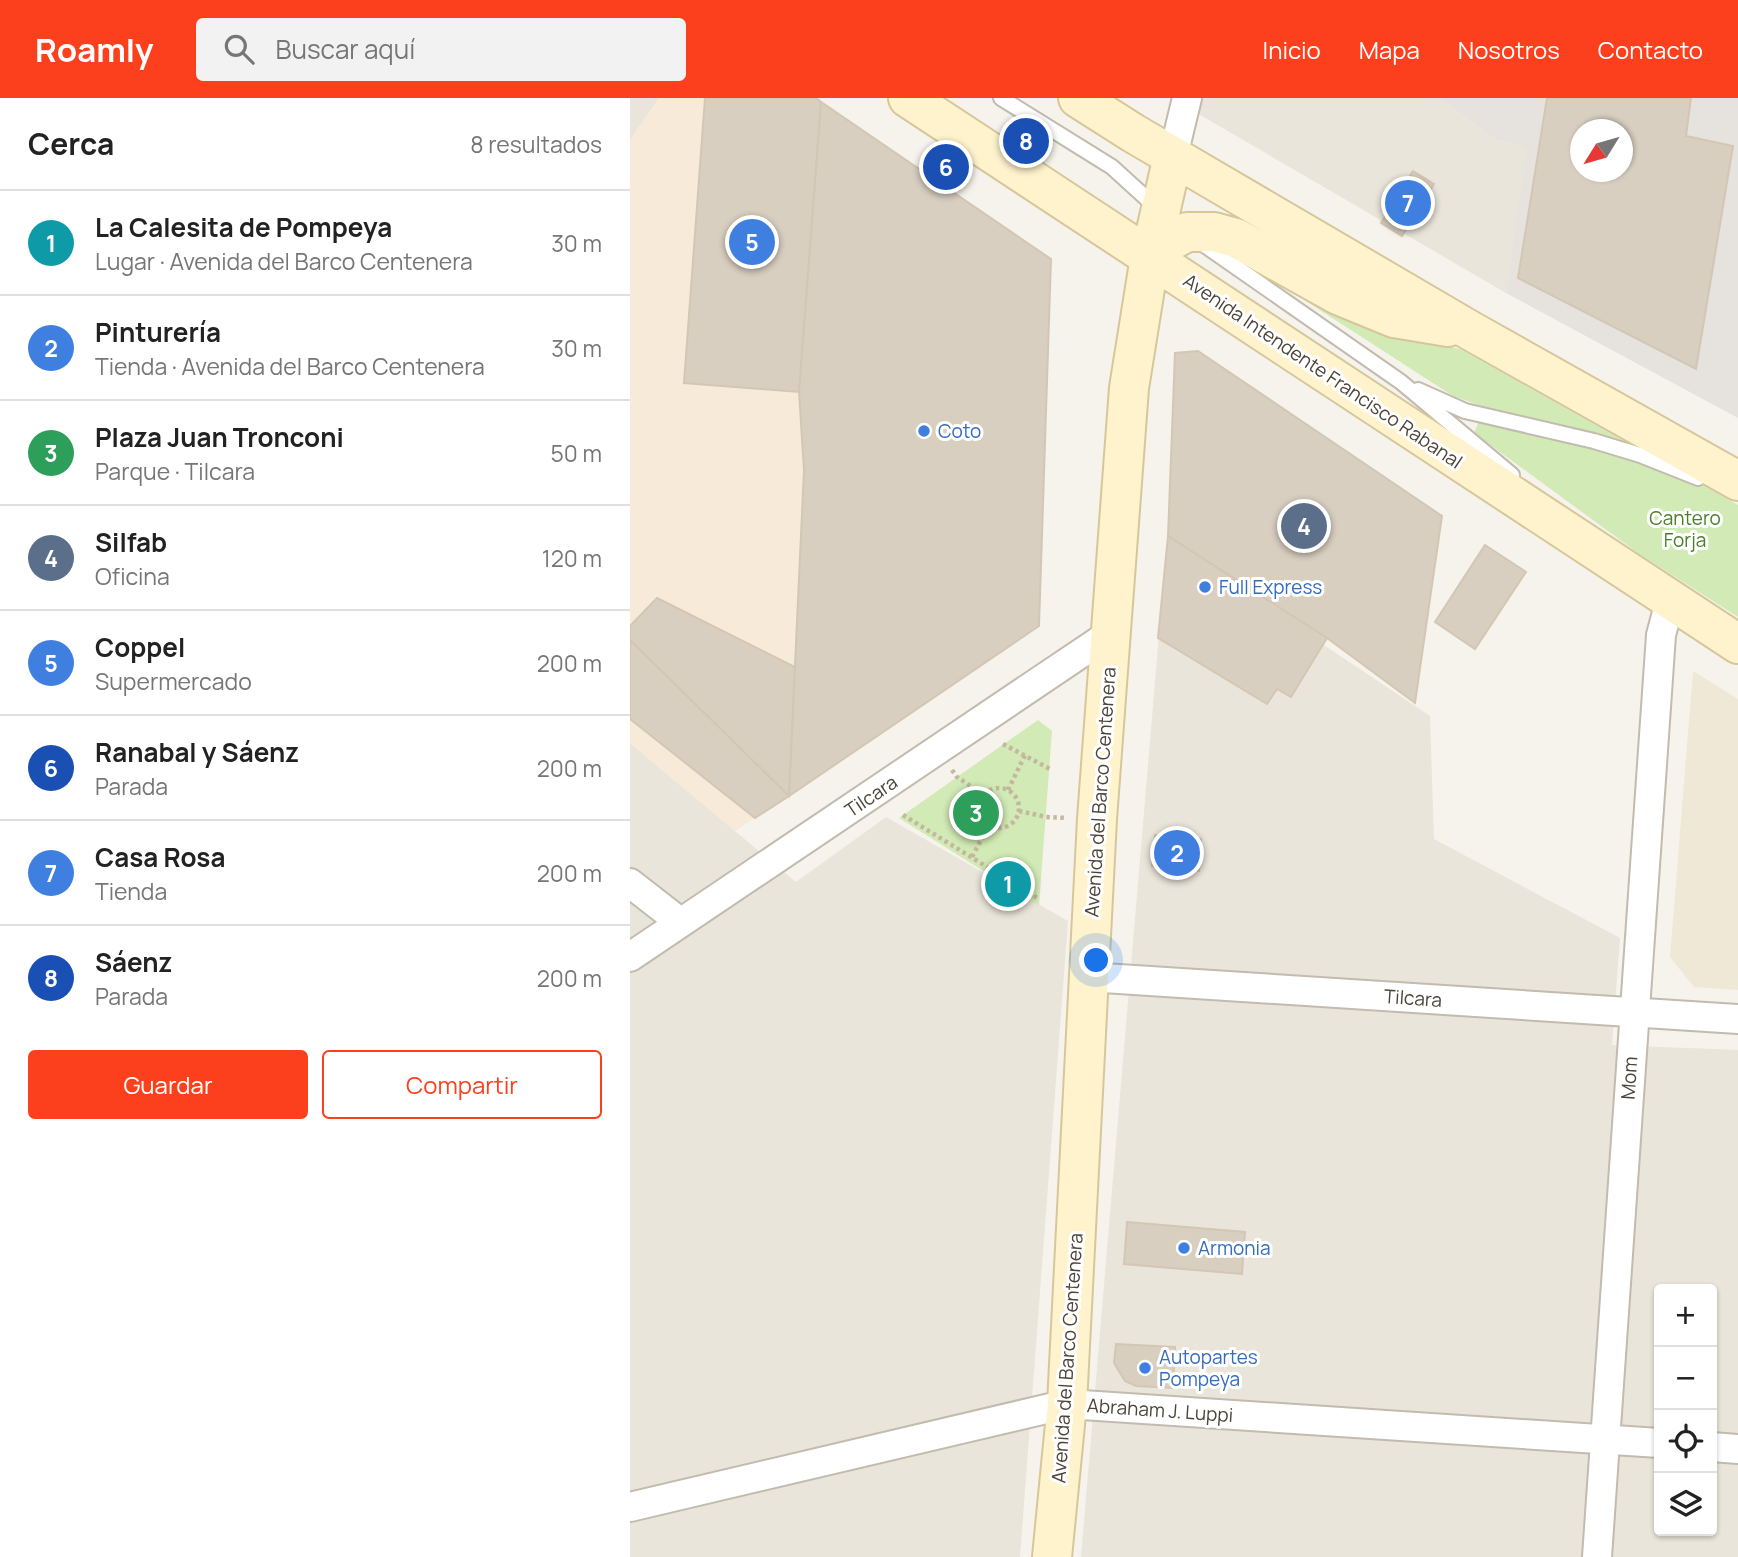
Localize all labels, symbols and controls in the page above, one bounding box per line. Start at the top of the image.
search box [196,18,686,81]
text: Roamly [35,27,154,72]
icon: search [220,30,258,68]
text: Buscar aquí [276,31,415,67]
text: Inicio [1263,33,1321,66]
text: Mapa [1359,33,1420,66]
text: Nosotros [1458,33,1560,66]
text: Contacto [1598,33,1703,66]
pin: 8 [1003,115,1049,167]
north arrow [1570,119,1633,182]
text: Cerca [28,123,114,164]
text: 8 resultados [470,128,602,160]
pin: 6 [923,141,969,193]
pin: 7 [1385,177,1431,229]
text: La Calesita de Pompeya [95,209,392,245]
pin: 5 [729,216,775,268]
text: 1 [46,227,56,259]
text: 30 m [551,227,602,259]
text: Lugar · Avenida del Barco Centenera [95,245,473,277]
street label: Avenida Intendente Francisco Rabanal [1178,268,1468,474]
text: Pinturería [95,314,221,350]
text: 2 [44,332,58,364]
text: 30 m [551,332,602,364]
text: Tienda · Avenida del Barco Centenera [95,350,485,382]
place label: Coto [938,418,981,444]
text: Plaza Juan Tronconi [95,419,344,455]
marker: Coto [916,423,932,439]
text: 3 [44,437,58,469]
text: 50 m [551,437,602,469]
text: Parque · Tilcara [95,455,255,487]
pin: 4 [1281,500,1327,552]
park label: Cantero Forja [1649,505,1721,553]
text: Silfab [95,524,167,560]
text: 4 [44,542,58,574]
text: 120 m [542,542,602,574]
text: Oficina [95,560,170,592]
place label: Full Express [1219,574,1322,600]
marker: Full Express [1197,579,1213,595]
text: Coppel [95,629,185,665]
text: 5 [44,647,58,679]
text: 200 m [537,647,602,679]
text: Supermercado [95,665,252,697]
street label: Avenida del Barco Centenera [1078,666,1122,918]
text: Ranabal y Sáenz [95,734,299,770]
text: 6 [44,752,58,784]
text: 200 m [537,752,602,784]
street label: Tilcara [840,769,902,823]
text: Parada [95,770,168,802]
pin: 3 [953,787,999,839]
pin: 2 [1154,827,1200,879]
text: Casa Rosa [95,839,225,875]
text: 7 [45,857,57,889]
text: 200 m [537,857,602,889]
pin: 1 [985,858,1031,910]
text: Tienda [95,875,167,907]
your location [1079,943,1113,977]
text: Sáenz [95,944,172,980]
text: 8 [44,962,58,994]
text: 200 m [537,962,602,994]
text: Parada [95,980,168,1012]
street label: Tilcara [1383,983,1443,1013]
button: Guardar [28,1050,308,1119]
button: Compartir [322,1050,602,1119]
street label: Mom [1615,1055,1643,1101]
street label: Avenida del Barco Centenera [1045,1232,1089,1484]
place label: Armonia [1198,1235,1270,1261]
marker: Armonia [1176,1240,1192,1256]
map controls [1654,1284,1717,1536]
button: + [1654,1284,1717,1347]
place label: Autopartes Pompeya [1159,1344,1258,1392]
button: − [1654,1347,1717,1410]
marker: Autopartes Pompeya [1137,1360,1153,1376]
street label: Abraham J. Luppi [1086,1392,1234,1428]
button: locate [1654,1410,1717,1473]
button: layers [1654,1473,1717,1536]

